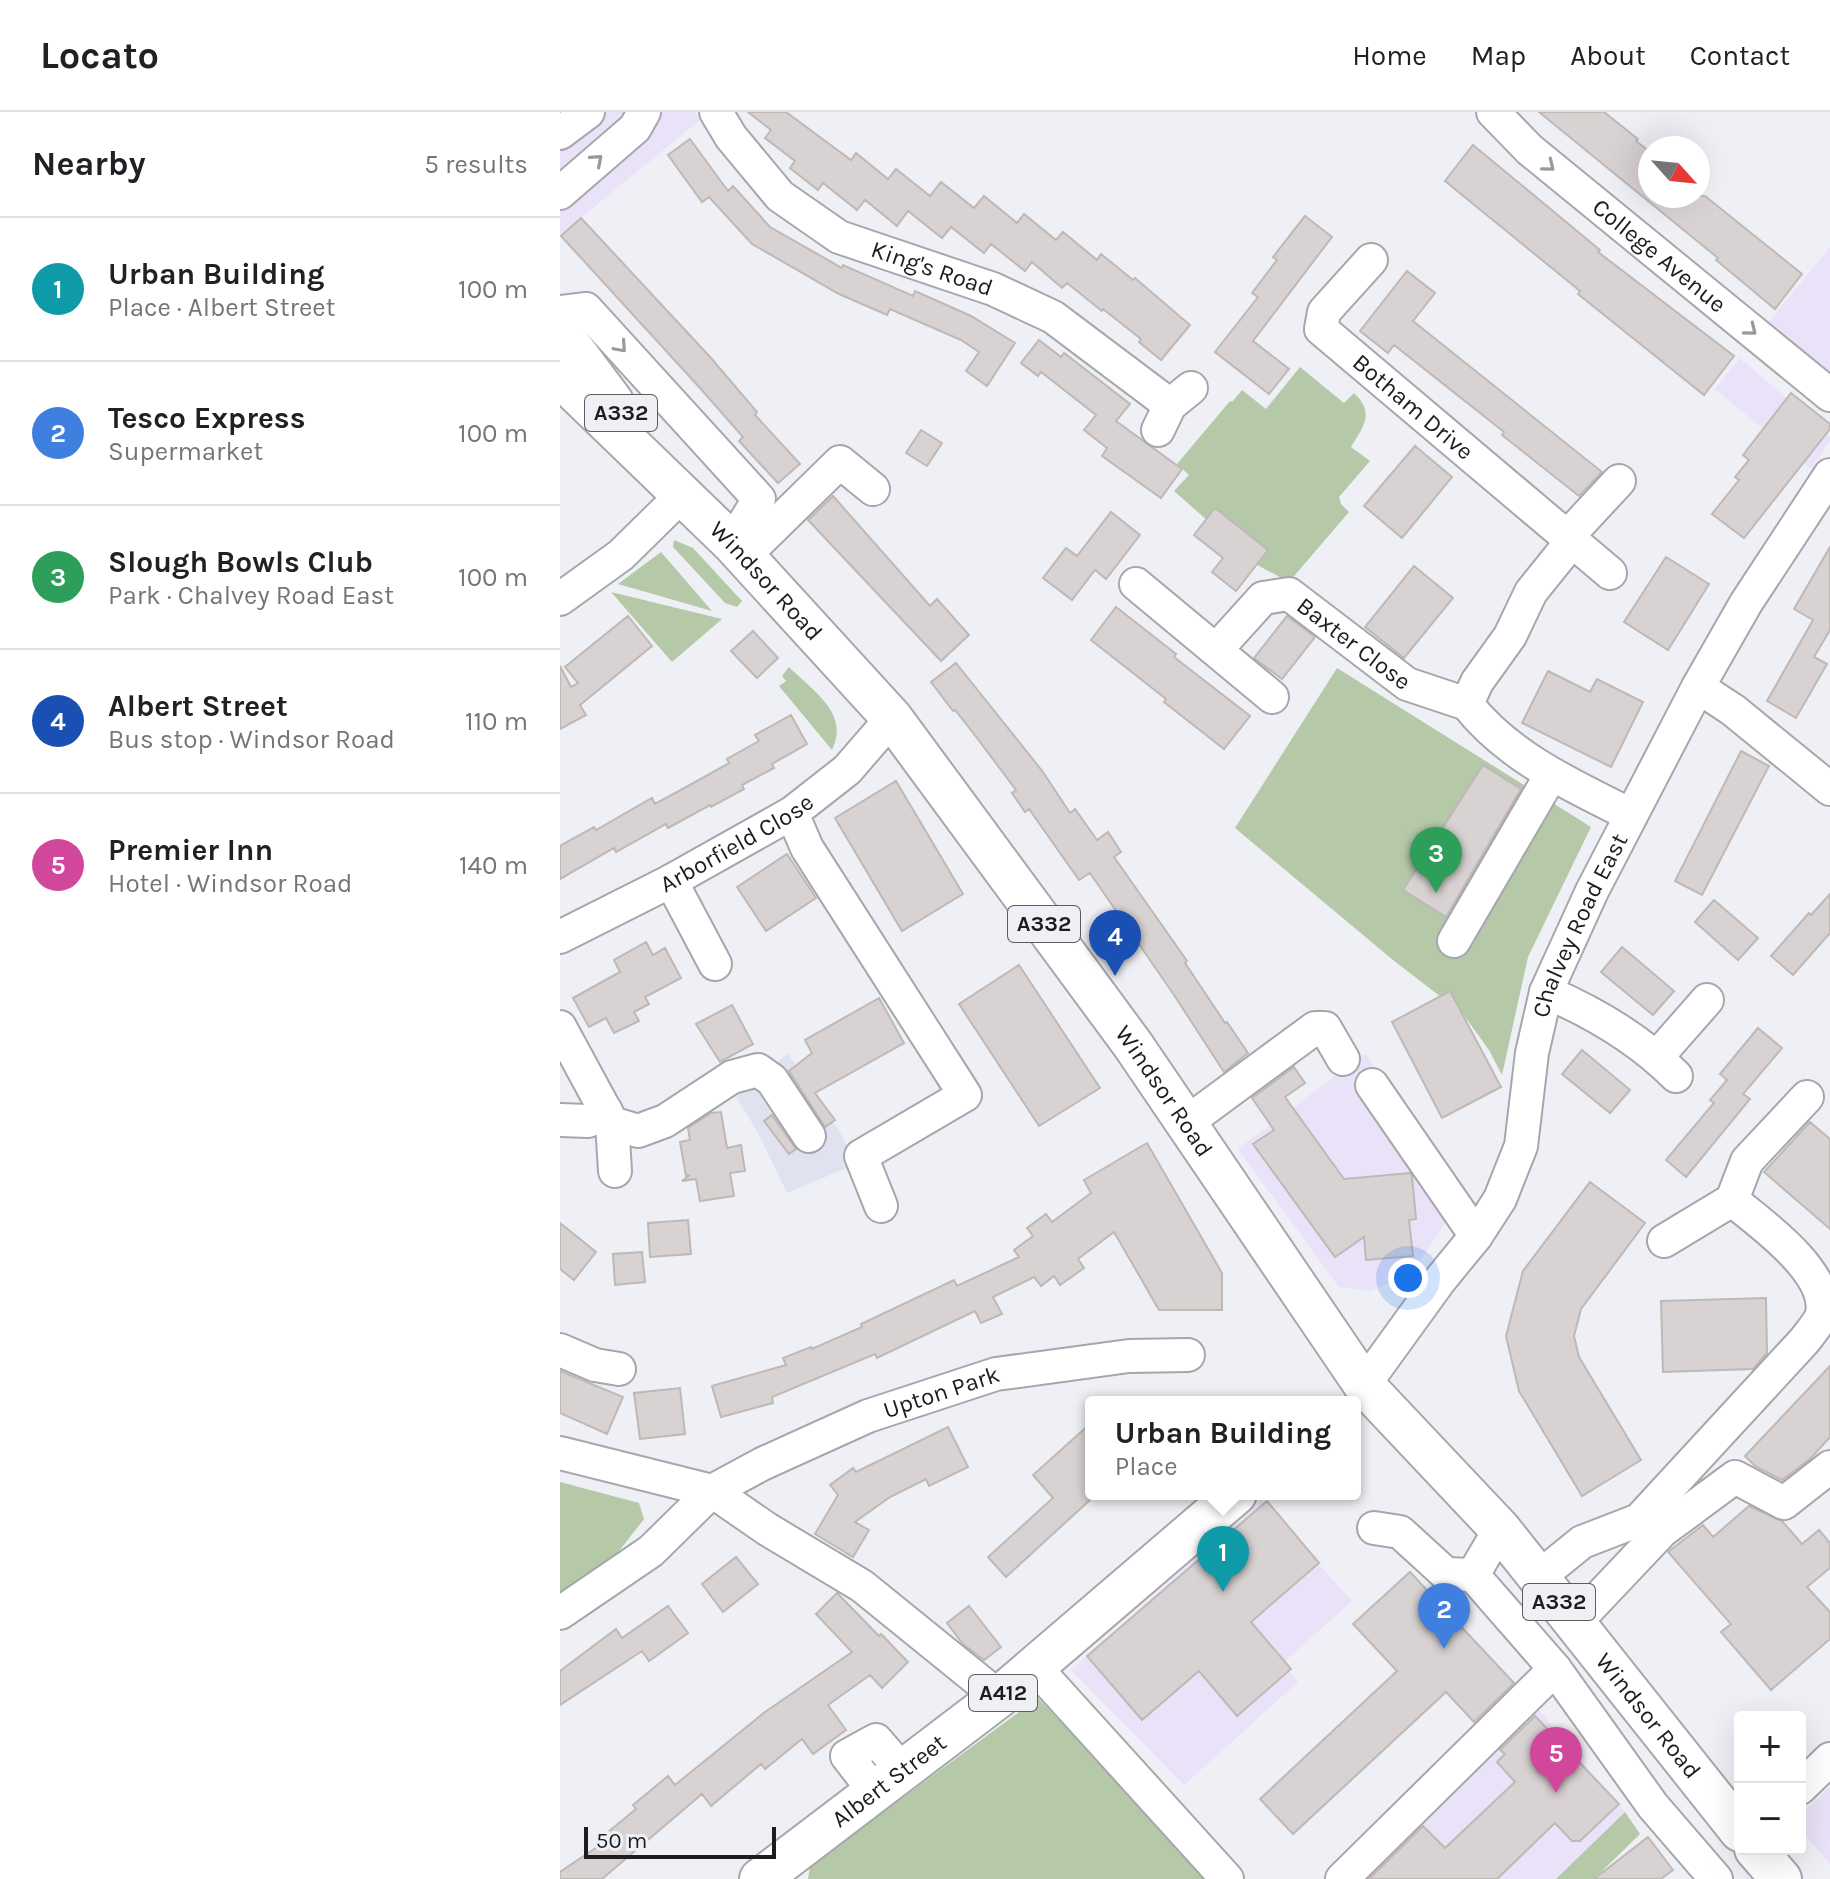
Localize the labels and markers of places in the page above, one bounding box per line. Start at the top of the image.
pin: 3 [1410,827,1462,893]
pin: 4 [1089,910,1141,976]
pin: 1 [1197,1526,1249,1592]
pin: 2 [1418,1583,1470,1649]
pin: 5 [1530,1727,1582,1793]

